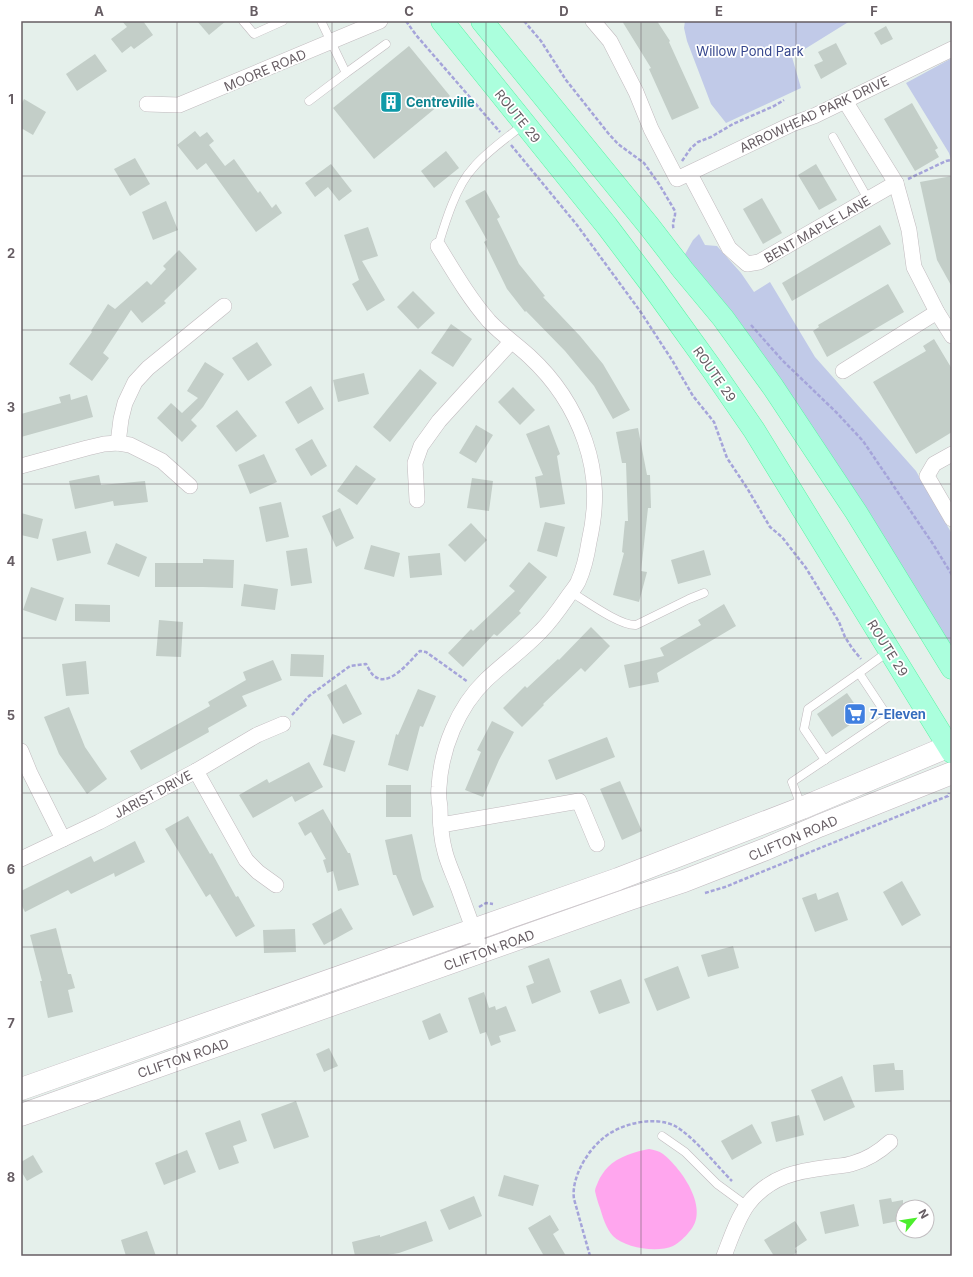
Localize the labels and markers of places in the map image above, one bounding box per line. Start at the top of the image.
building icon: Centreville [378,89,404,115]
place label: Centreville [406,94,475,110]
supermarket icon: 7-Eleven [842,701,868,727]
place label: 7-Eleven [870,706,926,722]

